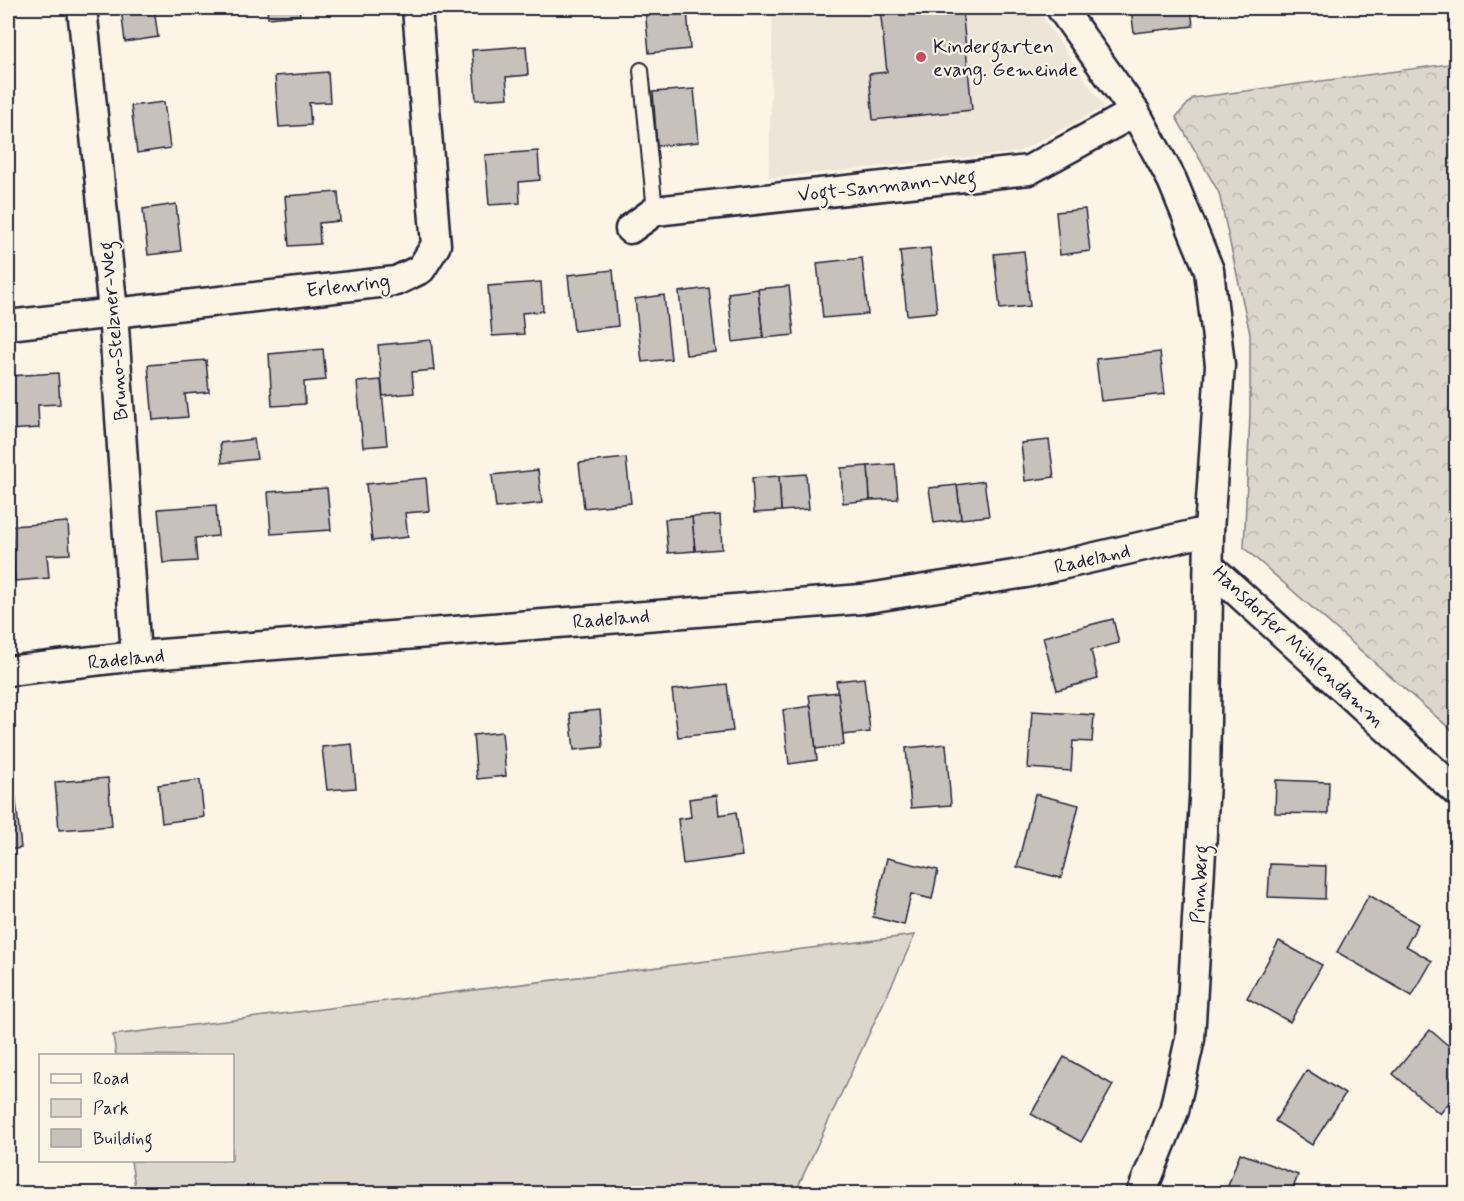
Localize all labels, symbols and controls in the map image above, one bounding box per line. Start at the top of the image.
place label: Kindergarten evang. Gemeinde [933,34,1078,85]
marker: Kindergarten evang. Gemeinde [914,50,928,64]
street label: Vogt-Sanmann-Weg [797,164,978,211]
street label: Bruno-Stelzner-Weg [93,240,138,422]
street label: Erlenring [305,268,391,306]
street label: Radeland [1052,538,1133,581]
street label: Hansdorfer Mühlendamm [1206,560,1390,734]
street label: Radeland [572,603,651,636]
street label: Radeland [86,642,166,677]
street label: Pinnberg [1185,844,1218,924]
legend [39,1054,234,1162]
text: Road [93,1067,129,1091]
text: Park [93,1097,129,1121]
text: Building [93,1127,153,1153]

